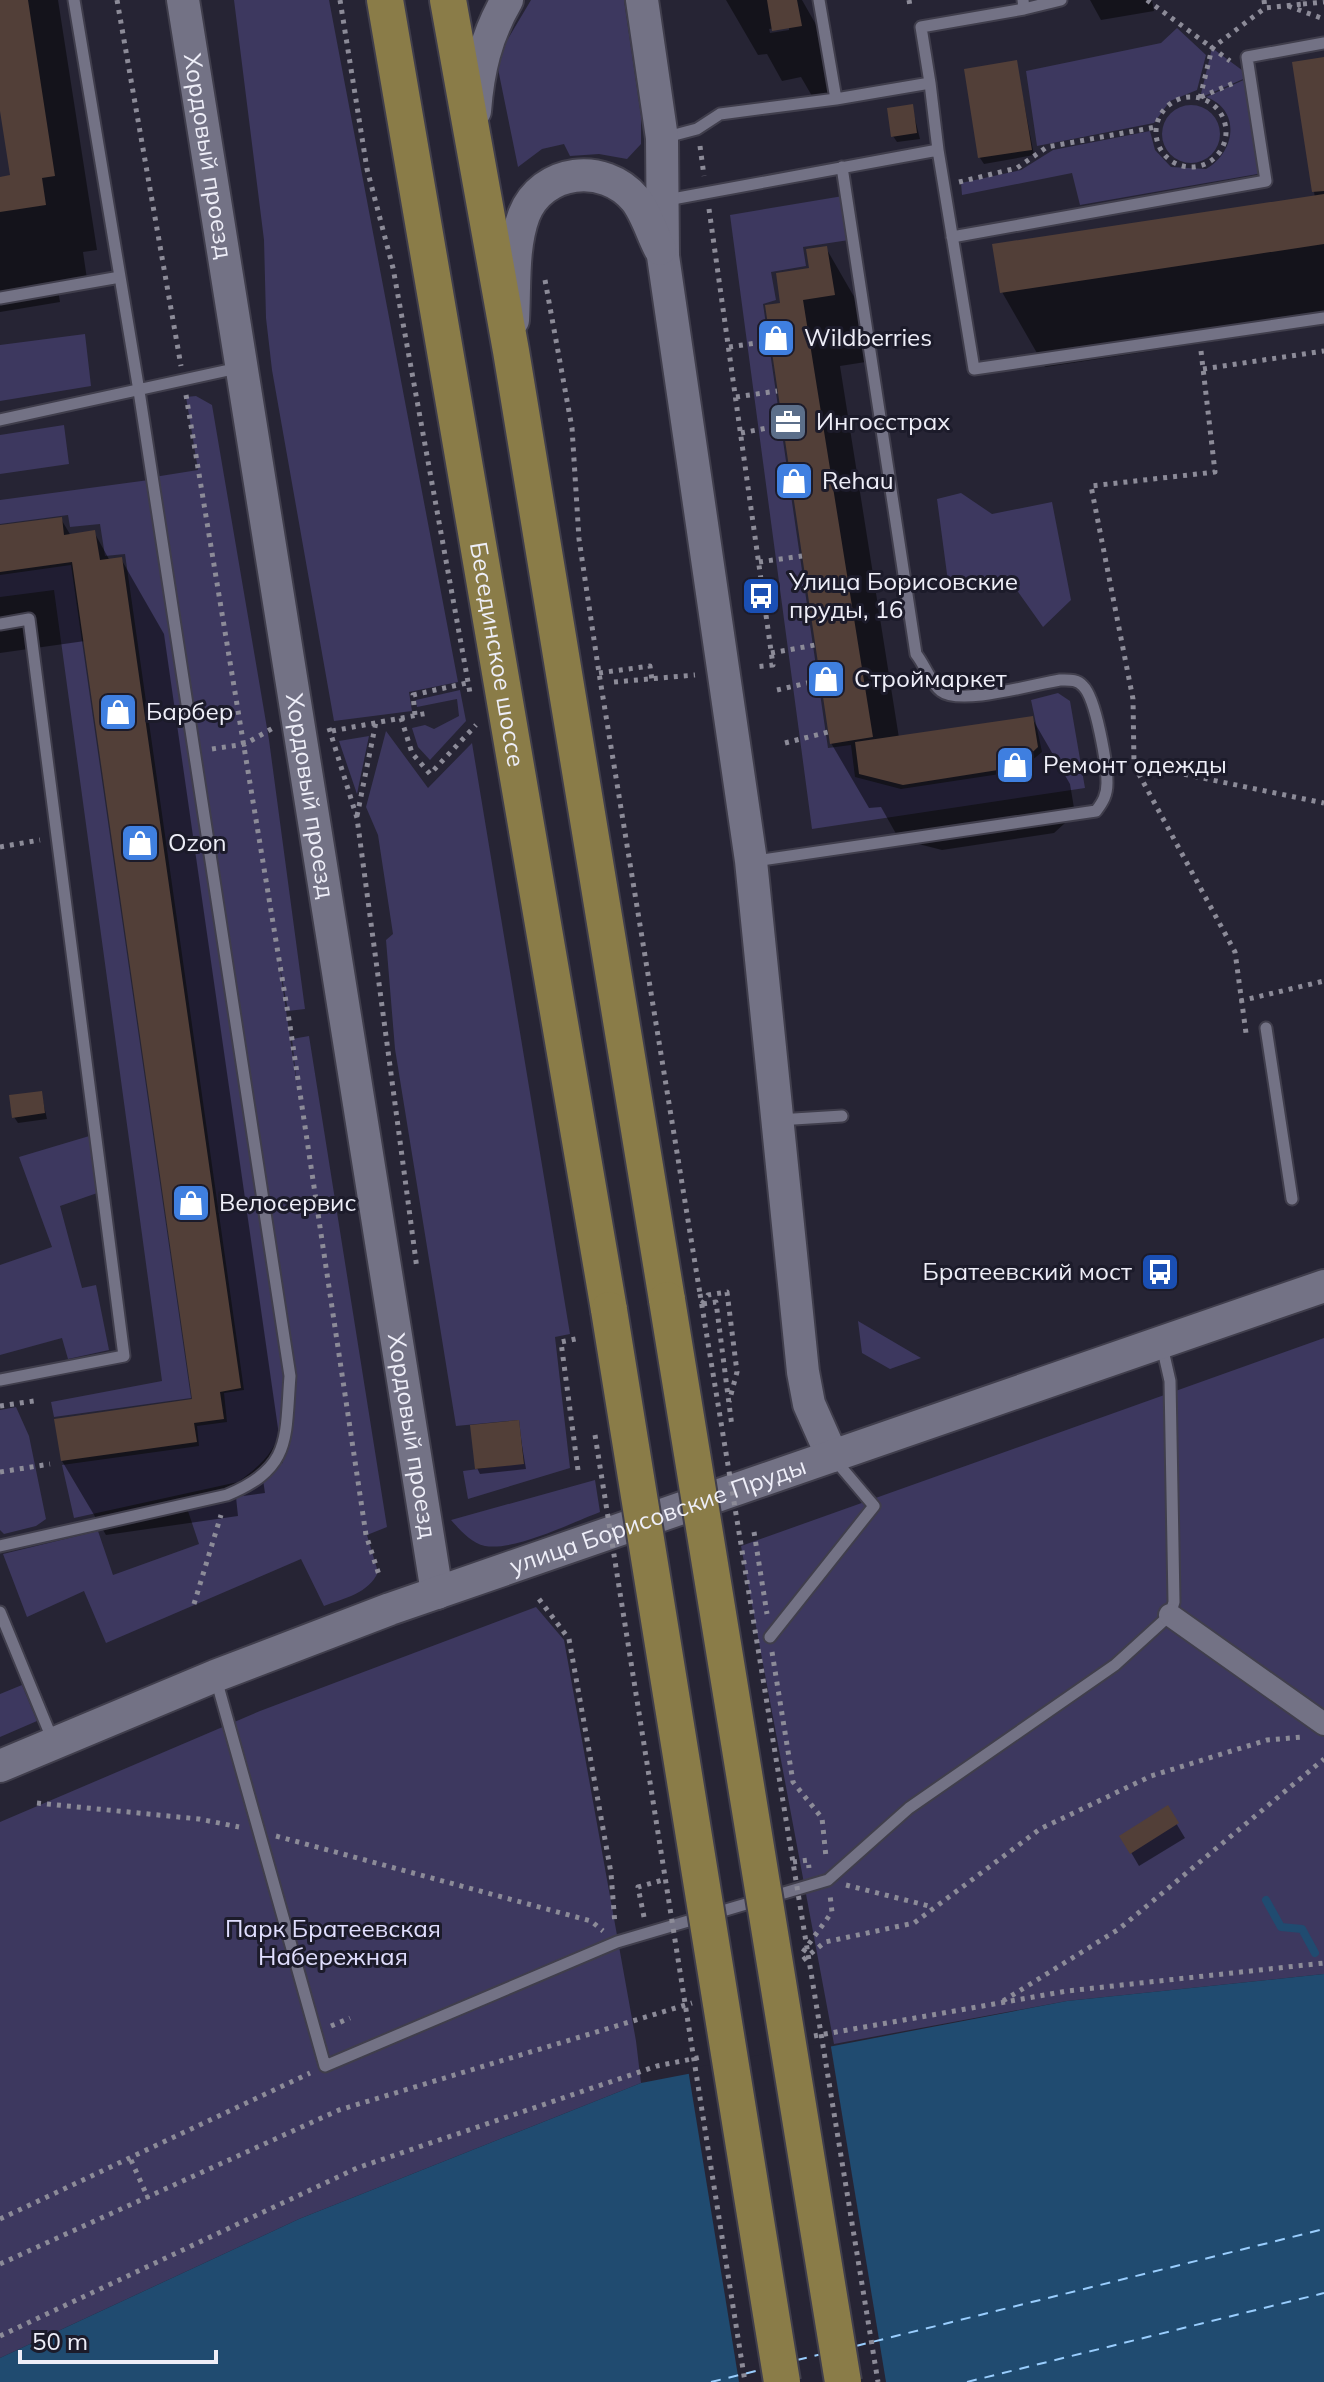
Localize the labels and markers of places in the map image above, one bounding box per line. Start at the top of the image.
shop icon: Wildberries [755,317,797,359]
place label: Wildberries [804,322,932,352]
office icon: Ингосстрах [767,401,809,443]
place label: Ингосстрах [816,406,950,436]
shop icon: Rehau [773,460,815,502]
place label: Rehau [822,465,894,495]
place label: Улица Борисовские пруды, 16 [788,566,1018,624]
bus stop icon: Улица Борисовские пруды, 16 [740,575,782,617]
shop icon: Строймаркет [805,658,847,700]
place label: Строймаркет [854,663,1007,693]
shop icon: Барбер [97,691,139,733]
place label: Барбер [146,696,233,726]
shop icon: Ремонт одежды [994,744,1036,786]
place label: Ремонт одежды [1043,749,1227,779]
shop icon: Ozon [119,822,161,864]
place label: Ozon [168,827,227,857]
shop icon: Велосервис [170,1182,212,1224]
place label: Велосервис [219,1187,357,1217]
bus stop icon: Братеевский мост [1139,1251,1181,1293]
place label: Братеевский мост [923,1256,1132,1286]

